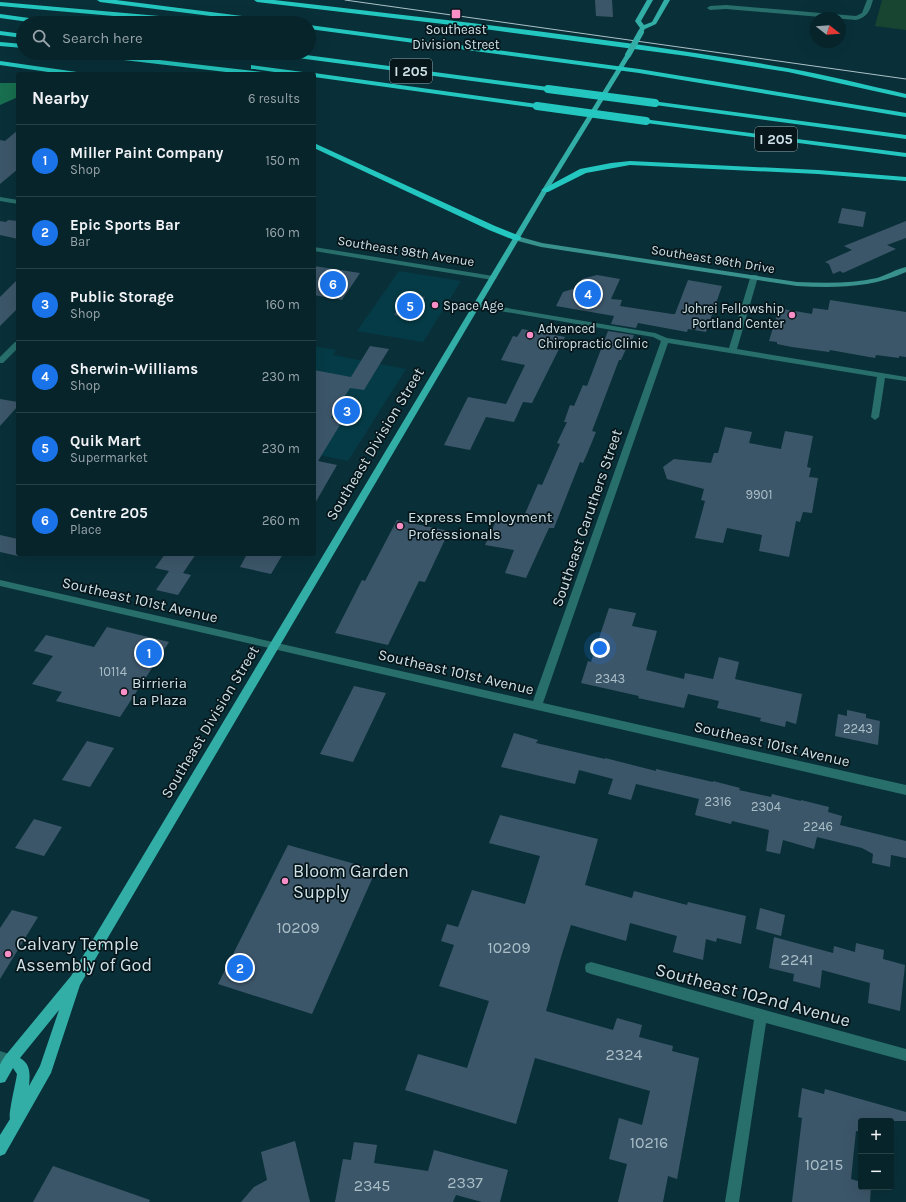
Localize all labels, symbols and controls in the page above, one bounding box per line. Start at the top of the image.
marker: Southeast Division Street [450,8,462,20]
north arrow [810,12,846,48]
search box [16,16,316,60]
place label: Southeast Division Street [412,22,500,52]
icon: search [30,27,52,49]
text: Search here [62,29,143,47]
road number: I 205 [390,59,432,83]
text: Nearby [32,88,89,108]
text: 6 results [248,91,300,106]
road number: I 205 [755,127,797,151]
text: Miller Paint Company [70,144,223,162]
text: 1 [43,153,47,168]
text: 150 m [265,153,300,168]
text: Shop [70,162,100,177]
text: Epic Sports Bar [70,216,180,234]
text: 2 [41,225,49,240]
text: 160 m [265,225,300,240]
street label: Southeast 98th Avenue [337,233,476,269]
text: Bar [70,234,90,249]
street label: Southeast 96th Drive [650,242,776,276]
pin: 6 [320,269,346,299]
pin: 4 [575,279,601,309]
text: Public Storage [70,288,174,306]
pin: 5 [397,291,423,321]
text: 3 [41,297,49,312]
text: 160 m [265,297,300,312]
place label: Space Age [443,298,504,313]
marker: Space Age [430,300,440,310]
place label: Johrei Fellowship Portland Center [682,301,784,331]
text: Shop [70,306,100,321]
marker: Johrei Fellowship Portland Center [787,310,797,320]
place label: Advanced Chiropractic Clinic [538,321,648,351]
marker: Advanced Chiropractic Clinic [525,330,535,340]
text: Sherwin-Williams [70,360,198,378]
street label: Southeast Division Street [322,364,428,524]
text: 4 [41,369,49,384]
text: 230 m [262,369,300,384]
text: Shop [70,378,100,393]
pin: 3 [334,396,360,426]
street label: Southeast Caruthers Street [548,427,626,609]
text: Quik Mart [70,432,141,450]
text: 5 [41,441,49,456]
text: 230 m [262,441,300,456]
text: Supermarket [70,450,148,465]
house number: 9901 [745,487,773,502]
text: Centre 205 [70,504,148,522]
place label: Express Employment Professionals [408,508,553,543]
text: 6 [41,513,49,528]
text: 260 m [262,513,300,528]
marker: Express Employment Professionals [395,521,405,531]
text: Place [70,522,101,537]
street label: Southeast 101st Avenue [60,573,220,627]
pin: 1 [136,638,162,668]
your location [590,638,610,658]
street label: Southeast Division Street [157,642,263,802]
street label: Southeast 101st Avenue [376,645,536,699]
house number: 10114 [99,664,127,679]
house number: 2343 [595,671,625,686]
place label: Birrieria La Plaza [132,674,187,709]
marker: Birrieria La Plaza [119,687,129,697]
street label: Southeast 101st Avenue [692,717,852,771]
house number: 2243 [843,721,873,736]
house number: 2316 [705,794,731,809]
house number: 2304 [751,799,781,814]
house number: 2246 [803,819,833,834]
place label: Bloom Garden Supply [293,860,409,903]
marker: Bloom Garden Supply [280,876,290,886]
house number: 10209 [277,918,319,937]
place label: Calvary Temple Assembly of God [16,933,152,976]
house number: 10209 [488,938,530,957]
marker: Calvary Temple Assembly of God [3,949,13,959]
house number: 2241 [781,950,813,969]
pin: 2 [227,953,253,983]
street label: Southeast 102nd Avenue [653,958,853,1032]
house number: 2324 [606,1045,643,1064]
map controls [858,1118,894,1190]
button: + [858,1118,894,1154]
house number: 10216 [630,1133,668,1152]
button: − [858,1154,894,1190]
house number: 10215 [805,1155,843,1174]
house number: 2337 [447,1173,483,1192]
house number: 2345 [354,1176,390,1195]

